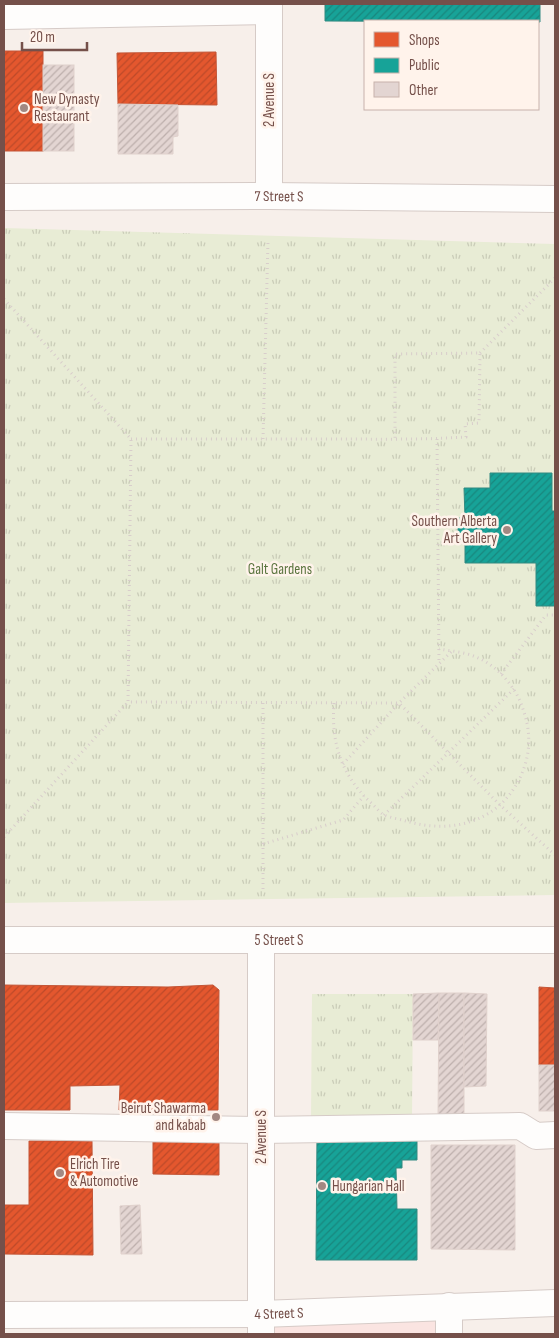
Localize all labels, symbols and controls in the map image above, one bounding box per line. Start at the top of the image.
scale bar [22,20,88,52]
legend [364,20,539,110]
text: 20 m [30,28,55,47]
text: Shops [409,31,440,50]
text: Public [409,56,440,75]
street label: 2 Avenue S [260,73,279,127]
text: Other [409,81,438,100]
place label: New Dynasty Restaurant [34,90,100,126]
marker: New Dynasty Restaurant [18,102,30,114]
street label: 7 Street S [255,187,304,206]
place label: Southern Alberta Art Gallery [412,512,497,548]
marker: Southern Alberta Art Gallery [501,524,513,536]
park label: Galt Gardens [248,560,312,579]
street label: 5 Street S [255,931,303,950]
place label: Beirut Shawarma and kabab [121,1099,206,1135]
street label: 2 Avenue S [252,1110,271,1164]
marker: Beirut Shawarma and kabab [210,1111,222,1123]
place label: Elrich Tire & Automotive [70,1155,138,1191]
marker: Elrich Tire & Automotive [54,1167,66,1179]
place label: Hungarian Hall [332,1177,405,1196]
marker: Hungarian Hall [316,1180,328,1192]
street label: 4 Street S [254,1303,304,1324]

